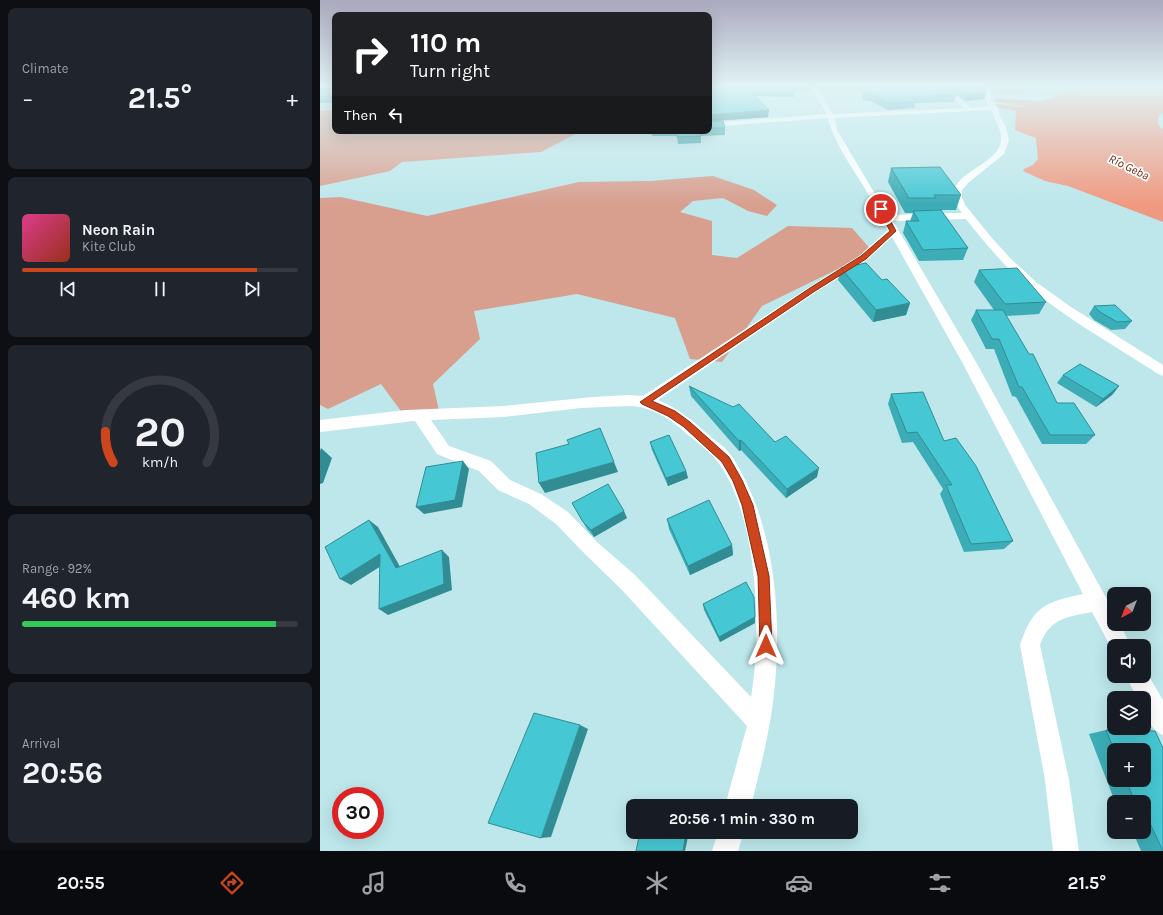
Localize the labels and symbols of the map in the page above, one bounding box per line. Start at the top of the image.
water label: Río Geba [1107,151,1151,183]
pin [864,192,898,226]
north arrow [1107,587,1151,631]
position arrow [745,625,787,667]
speed limit sign: 30 [332,787,384,839]

